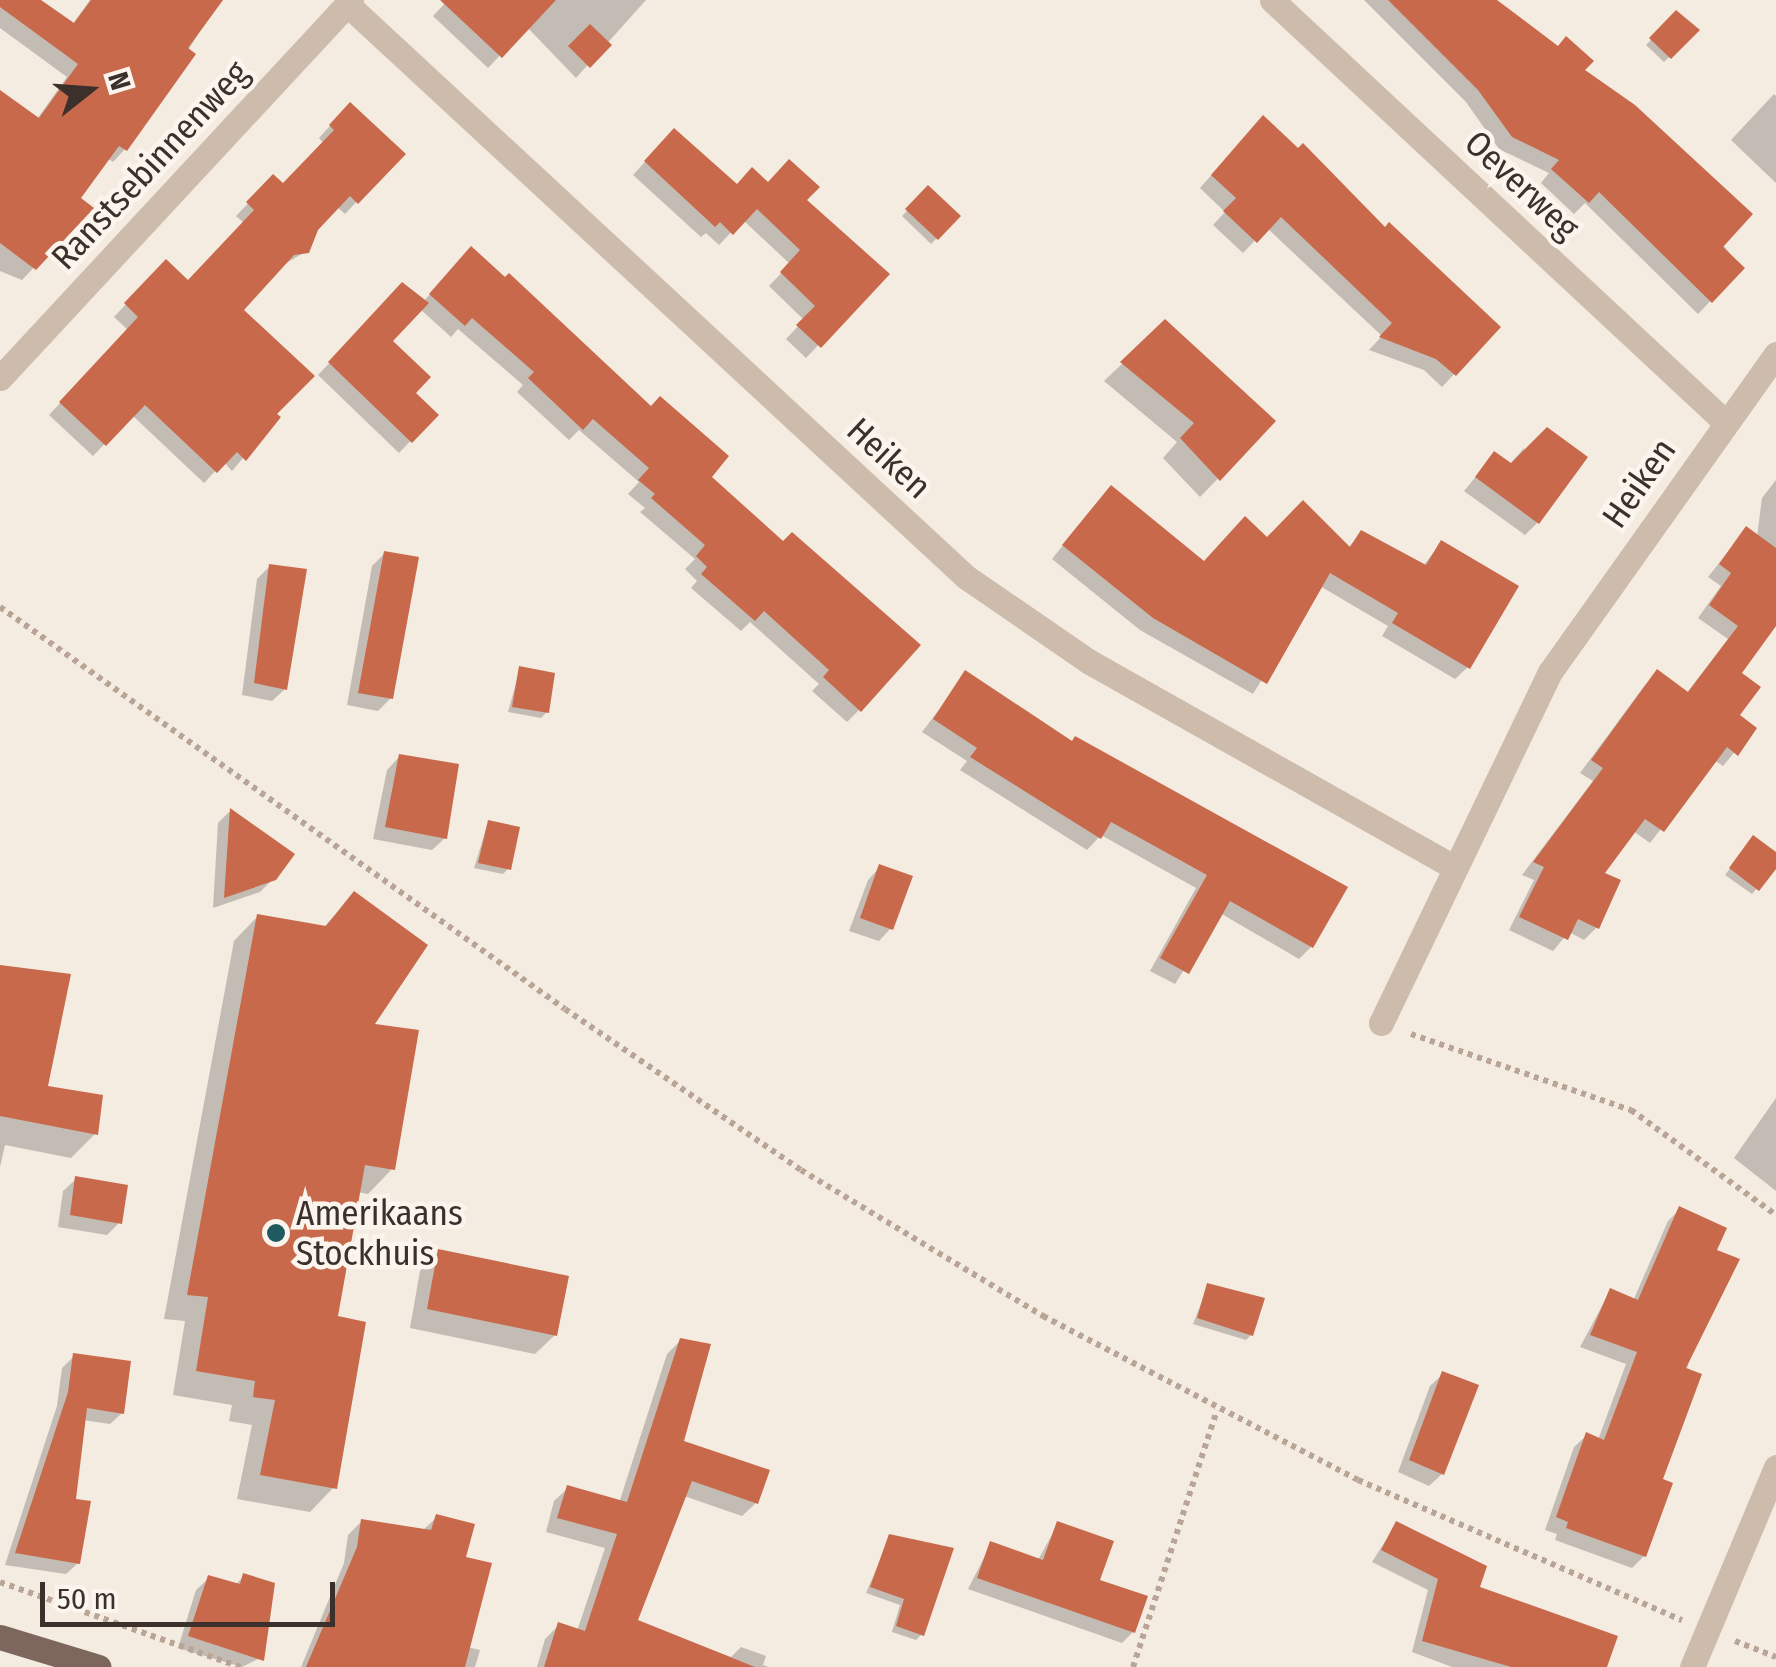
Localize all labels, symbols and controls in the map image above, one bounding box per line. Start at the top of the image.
north arrow [40,40,140,140]
street label: Ranstsebinnenweg [43,52,257,278]
text: N [101,68,137,94]
street label: Oeverweg [1456,122,1588,248]
street label: Heiken [838,409,940,507]
street label: Heiken [1593,430,1685,536]
place label: Amerikaans Stockhuis [296,1192,463,1274]
marker: Amerikaans Stockhuis [265,1222,287,1244]
scale bar [45,1562,340,1624]
text: 50 m [57,1581,117,1617]

